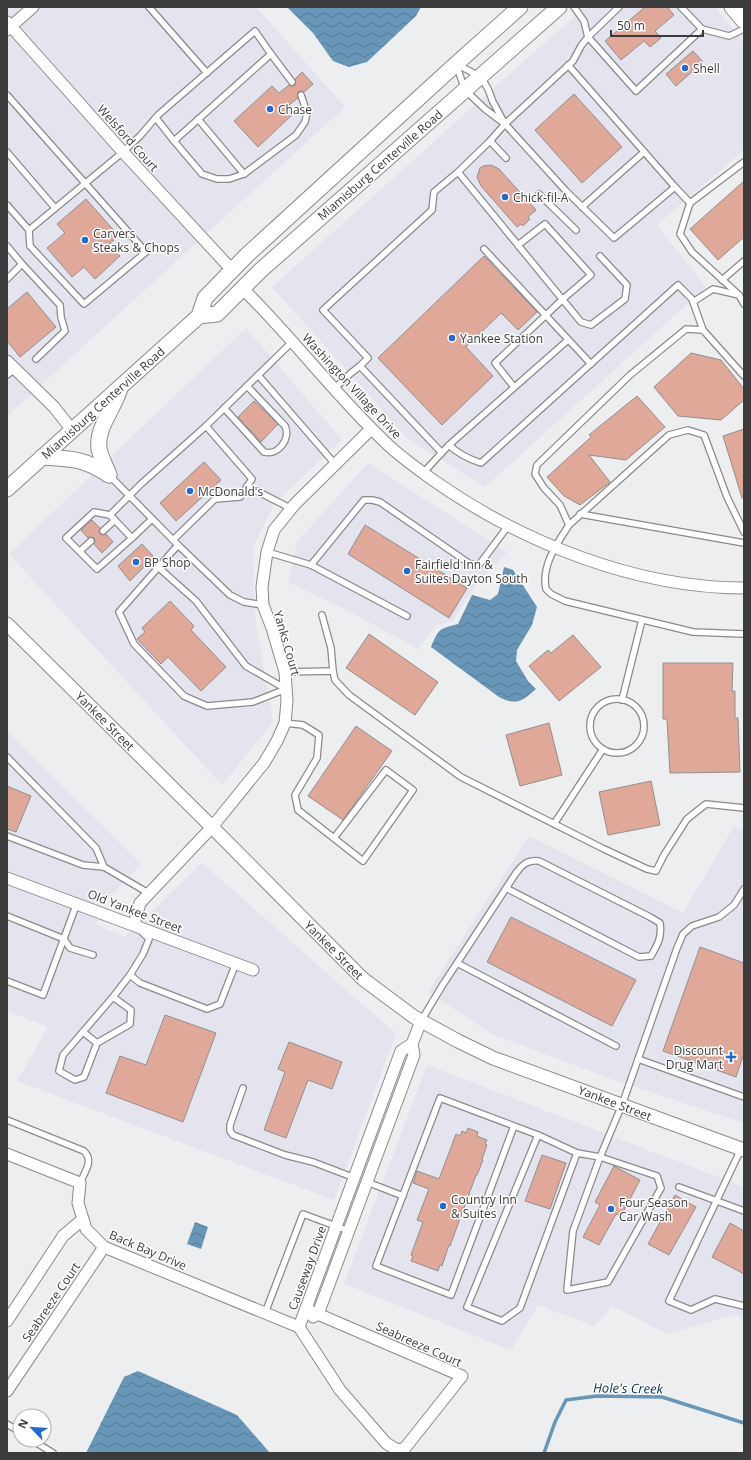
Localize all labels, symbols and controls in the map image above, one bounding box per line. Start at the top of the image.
scale bar [611,12,703,38]
text: 50 m [617,17,645,34]
place label: Shell [693,60,720,77]
marker: Shell [680,63,690,73]
street label: Welsford Court [93,101,163,175]
place label: Chase [278,101,312,118]
marker: Chase [265,104,275,114]
street label: Miamisburg Centerville Road [314,106,446,224]
place label: Chick-fil-A [513,189,569,206]
marker: Chick-fil-A [500,192,510,202]
place label: Carvers Steaks & Chops [93,225,180,256]
marker: Carvers Steaks & Chops [80,235,90,245]
street label: Washington Village Drive [299,330,406,443]
place label: Yankee Station [460,330,543,347]
marker: Yankee Station [447,333,457,343]
street label: Miamisburg Centerville Road [38,343,168,463]
place label: McDonald's [198,483,263,500]
marker: McDonald's [185,486,195,496]
place label: BP Shop [144,554,191,571]
place label: Fairfield Inn & Suites Dayton South [415,556,528,587]
marker: BP Shop [131,557,141,567]
marker: Fairfield Inn & Suites Dayton South [402,566,412,576]
street label: Yanks Court [270,608,304,678]
street label: Yankee Street [72,688,138,754]
street label: Old Yankee Street [85,885,185,937]
street label: Yankee Street [301,917,367,983]
place label: Discount Drug Mart [666,1042,723,1073]
marker: Discount Drug Mart [726,1052,736,1062]
street label: Yankee Street [576,1081,654,1125]
place label: Country Inn & Suites [451,1191,517,1222]
place label: Four Season Car Wash [619,1194,688,1225]
marker: Country Inn & Suites [438,1201,448,1211]
marker: Four Season Car Wash [606,1204,616,1214]
street label: Causeway Drive [284,1223,330,1312]
street label: Back Bay Drive [107,1226,190,1274]
street label: Seabreeze Court [18,1259,84,1345]
street label: Seabreeze Court [373,1317,465,1371]
water label: Hole's Creek [593,1378,664,1398]
north arrow [12,1408,52,1448]
text: N [14,1416,31,1431]

